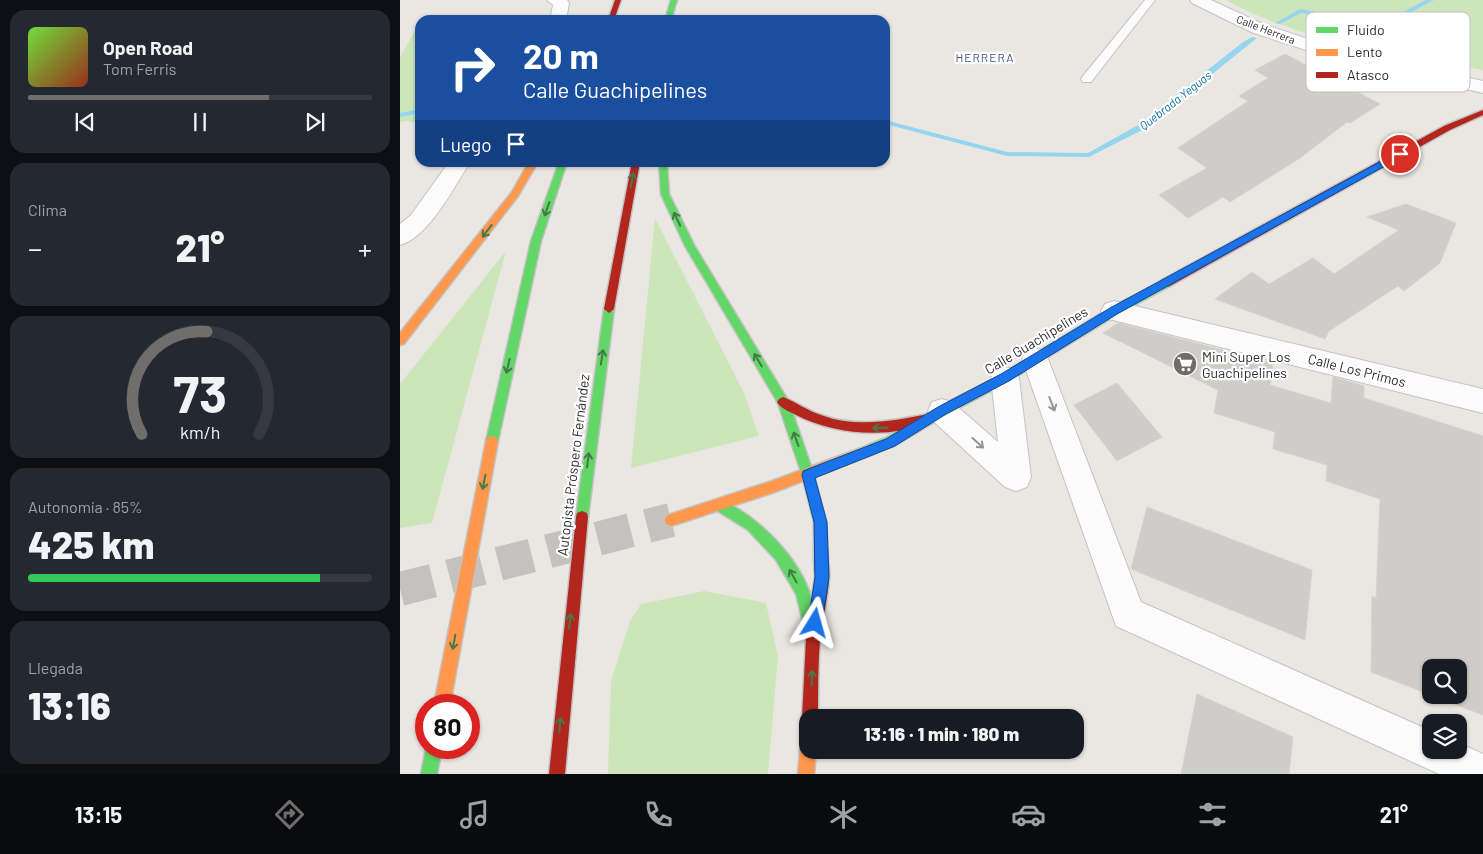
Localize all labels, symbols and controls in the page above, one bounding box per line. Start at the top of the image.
street label: Calle Herrera [1235,12,1297,46]
legend [1306,12,1470,92]
text: Fluido [1347,21,1385,38]
text: 20 m [523,34,599,76]
icon: right [440,35,505,100]
text: Open Road [103,36,193,59]
text: Lento [1347,43,1382,60]
district label: HERRERA [955,50,1015,64]
text: Tom Ferris [103,59,177,78]
text: Atasco [1347,66,1389,83]
water label: Quebrada Yeguas [1136,67,1214,132]
text: Calle Guachipelines [523,76,707,102]
icon: previous [71,108,99,136]
icon: pause [186,108,214,136]
icon: next [301,108,329,136]
icon: arrive [502,130,530,158]
text: Luego [440,133,492,156]
pin [1379,133,1421,175]
icon: arrive [1386,140,1414,168]
one-way arrow [628,172,638,188]
text: Clima [28,200,67,219]
one-way arrow [542,200,551,216]
one-way arrow [672,212,682,227]
text: 21° [175,224,225,270]
one-way arrow [481,224,492,237]
text: − [28,231,42,265]
text: + [358,231,372,265]
street label: Calle Guachipelines [981,302,1091,377]
place label: Mini Super Los Guachipelines [1202,348,1291,381]
one-way arrow [597,350,607,366]
street label: Calle Los Primos [1306,350,1408,390]
supermarket icon: Mini Super Los Guachipelines [1172,351,1198,377]
one-way arrow [752,354,762,368]
one-way arrow [503,358,512,374]
text: 73 [173,361,227,423]
street label: Autopista Próspero Fernández [553,373,593,557]
one-way arrow [1048,396,1057,411]
text: km/h [180,421,220,443]
one-way arrow [872,423,888,433]
one-way arrow [790,431,800,447]
one-way arrow [971,437,984,449]
one-way arrow [583,452,593,468]
one-way arrow [478,473,488,489]
text: Autonomía · 85% [28,497,143,516]
text: 425 km [28,521,154,567]
one-way arrow [788,568,798,583]
position arrow [788,596,840,648]
one-way arrow [565,614,575,630]
one-way arrow [449,633,458,649]
text: Llegada [28,658,83,677]
map controls [1422,659,1467,759]
button: search [1422,659,1467,704]
one-way arrow [807,670,816,686]
text: 13:16 [28,682,111,728]
speed limit sign: 80 [415,694,480,759]
button: layers [1422,714,1467,759]
one-way arrow [555,718,565,734]
text: 13:16 · 1 min · 180 m [864,722,1019,745]
icon: directions [272,797,307,832]
icon: music [457,797,492,832]
icon: phone [641,797,676,832]
icon: climate [826,797,861,832]
icon: car [1011,797,1046,832]
icon: filters [1195,797,1230,832]
text: 13:15 [75,801,122,827]
text: 21° [1380,801,1408,827]

